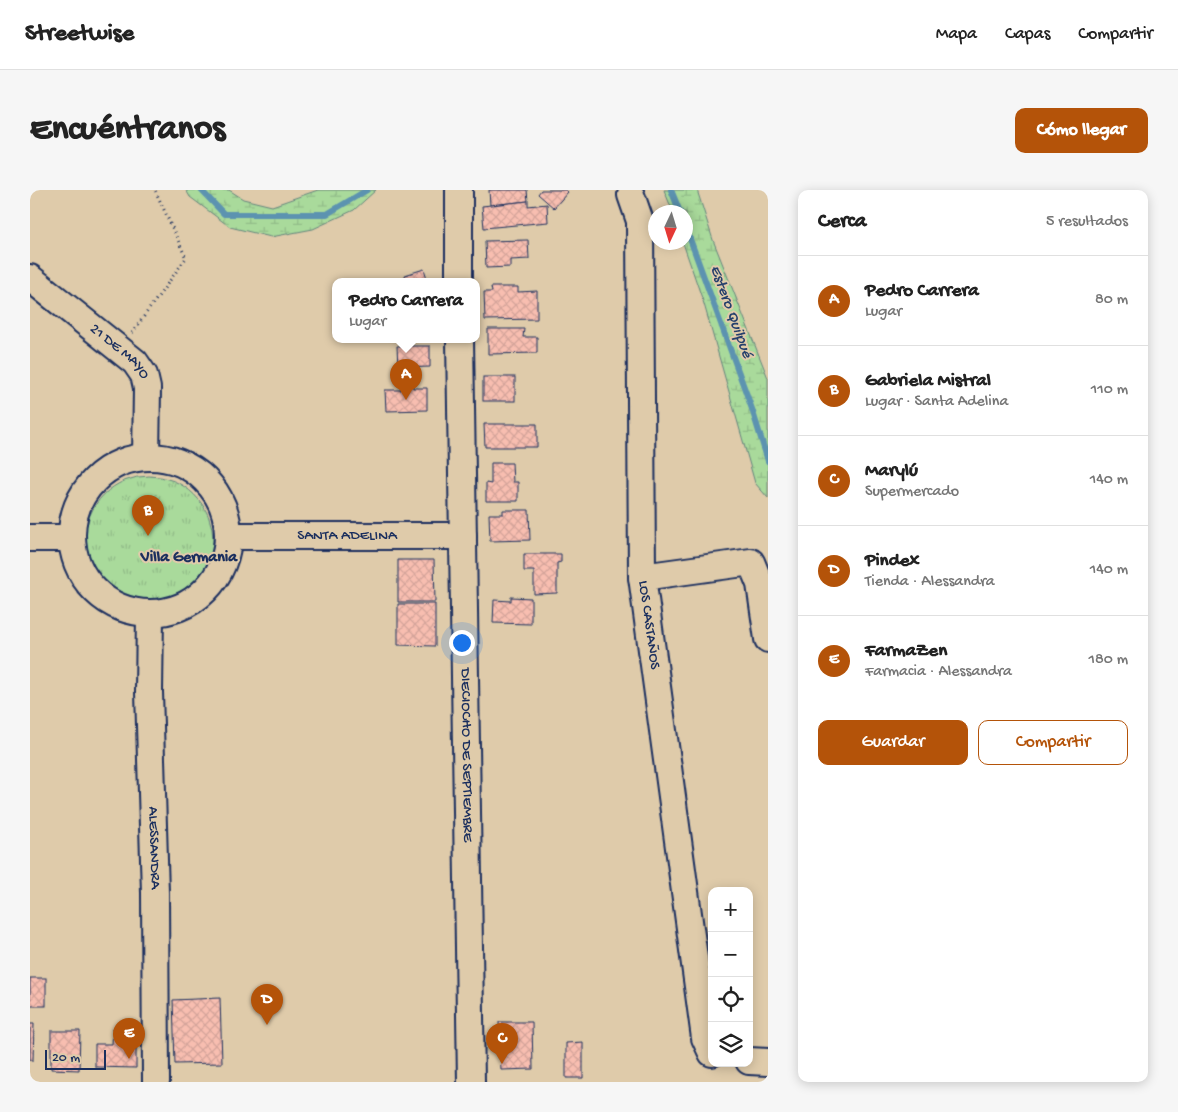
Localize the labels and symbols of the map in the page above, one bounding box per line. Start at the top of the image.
north arrow [648,205,693,250]
water label: Estero Quilpué [704,263,756,363]
street label: 21 DE MAYO [86,320,153,383]
pin: A [390,359,422,400]
pin: B [132,495,164,536]
street label: SANTA ADELINA [297,527,398,545]
district label: Villa Germania [140,549,238,568]
street label: LOS CASTAÑOS [634,579,664,671]
your location [449,630,475,656]
street label: DIECIOCHO DE SEPTIEMBRE [456,667,476,843]
street label: ALESSANDRA [143,806,164,891]
pin: D [251,984,283,1025]
pin: E [113,1018,145,1059]
pin: C [486,1023,518,1064]
scale bar [45,1047,106,1070]

